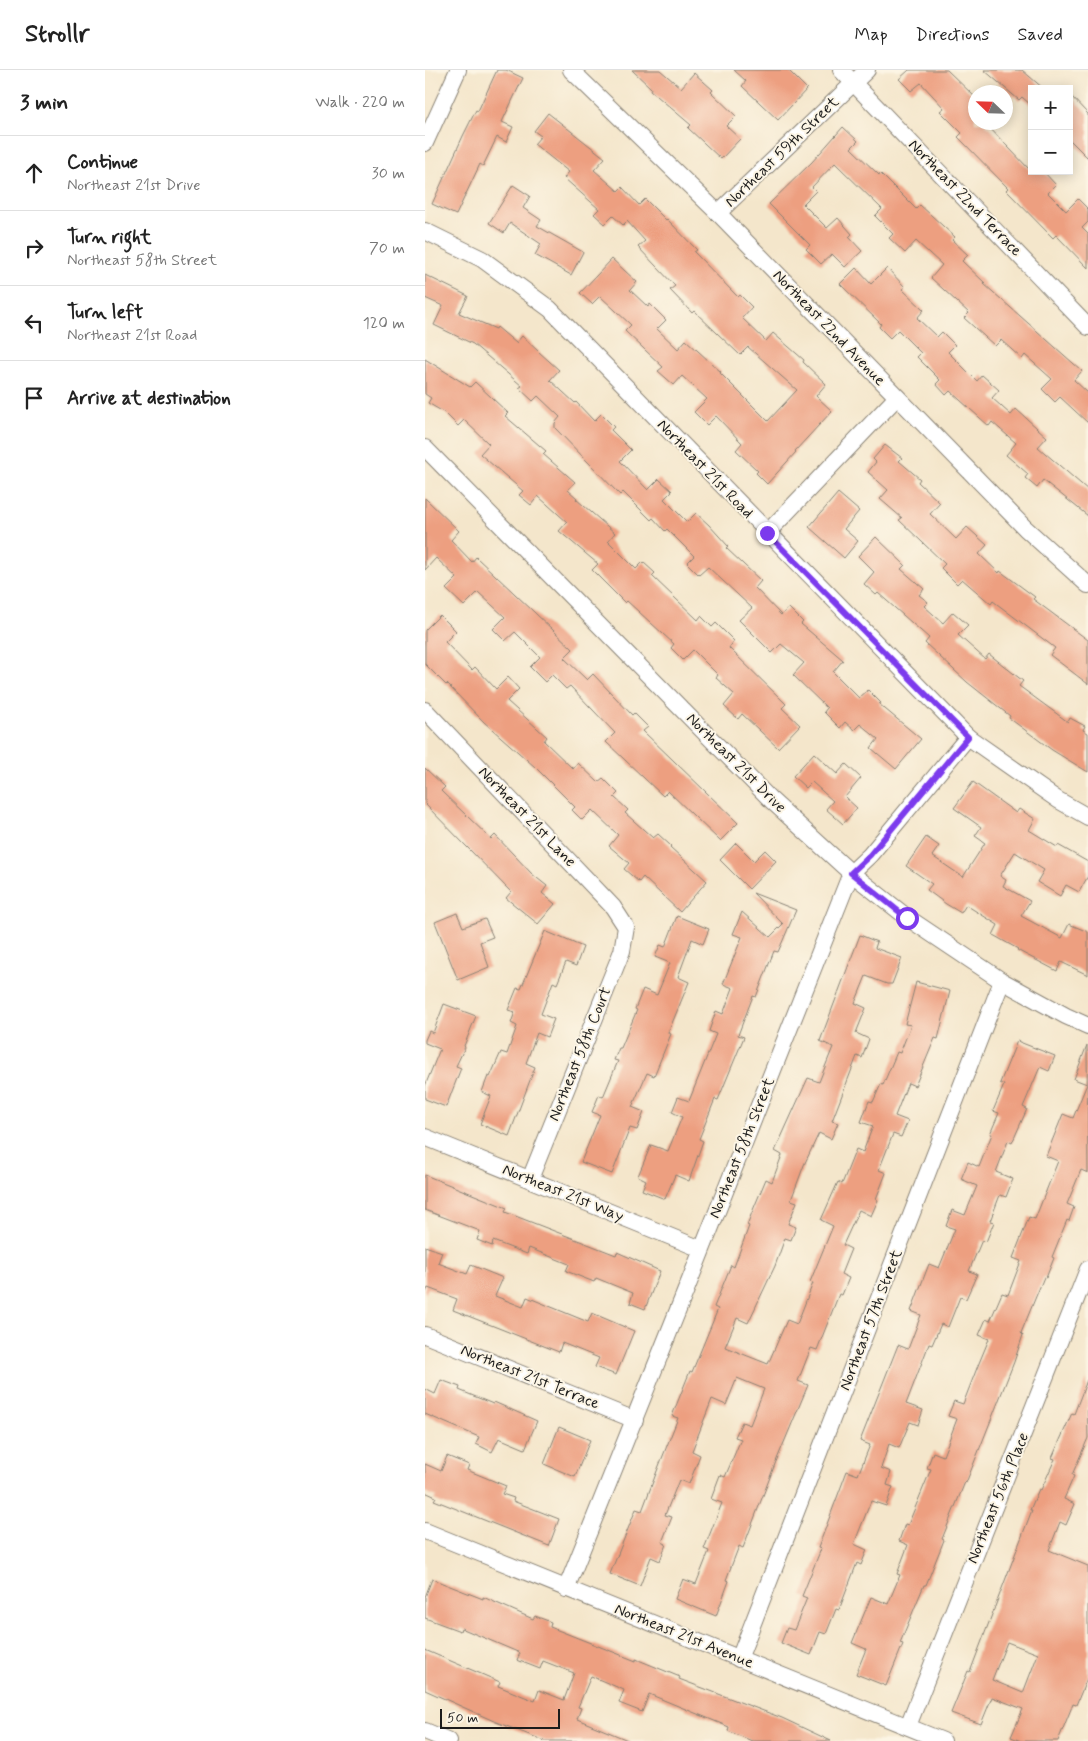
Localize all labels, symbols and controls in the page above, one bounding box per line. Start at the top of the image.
text: Strollr [25,19,89,50]
text: Map [855,23,888,47]
text: Directions [916,23,990,47]
text: Saved [1018,23,1063,47]
north arrow [968,85,1013,130]
map controls [1028,85,1073,175]
button: + [1028,85,1073,130]
text: 3 min [20,89,68,117]
text: Walk · 220 m [315,92,405,113]
street label: Northeast 59th Street [720,92,844,212]
button: − [1028,130,1073,175]
street label: Northeast 22nd Terrace [903,135,1027,262]
text: Continue [67,150,138,175]
icon: ahead [20,159,48,187]
text: 30 m [372,163,405,184]
text: Northeast 21st Drive [67,175,200,196]
text: Turn right [67,225,151,250]
icon: right [20,234,48,262]
text: 70 m [369,238,405,259]
text: Northeast 58th Street [67,250,217,271]
street label: Northeast 22nd Avenue [768,265,890,391]
text: Turn left [67,300,143,325]
icon: left [20,309,48,337]
text: 120 m [363,313,405,334]
text: Northeast 21st Road [67,325,197,346]
icon: arrive [20,384,48,412]
text: Arrive at destination [67,386,231,411]
street label: Northeast 21st Road [652,415,758,523]
route end [756,522,779,545]
street label: Northeast 21st Drive [681,708,791,818]
street label: Northeast 21st Lane [473,762,581,872]
route start [896,907,919,930]
street label: Northeast 58th Court [544,983,617,1124]
street label: Northeast 58th Street [704,1074,780,1222]
street label: Northeast 21st Way [499,1159,627,1227]
street label: Northeast 57th Street [834,1246,908,1394]
street label: Northeast 21st Terrace [457,1340,603,1415]
street label: Northeast 56th Place [962,1429,1034,1567]
street label: Northeast 21st Avenue [611,1598,757,1674]
scale bar [440,1706,560,1729]
text: 50 m [447,1709,478,1727]

